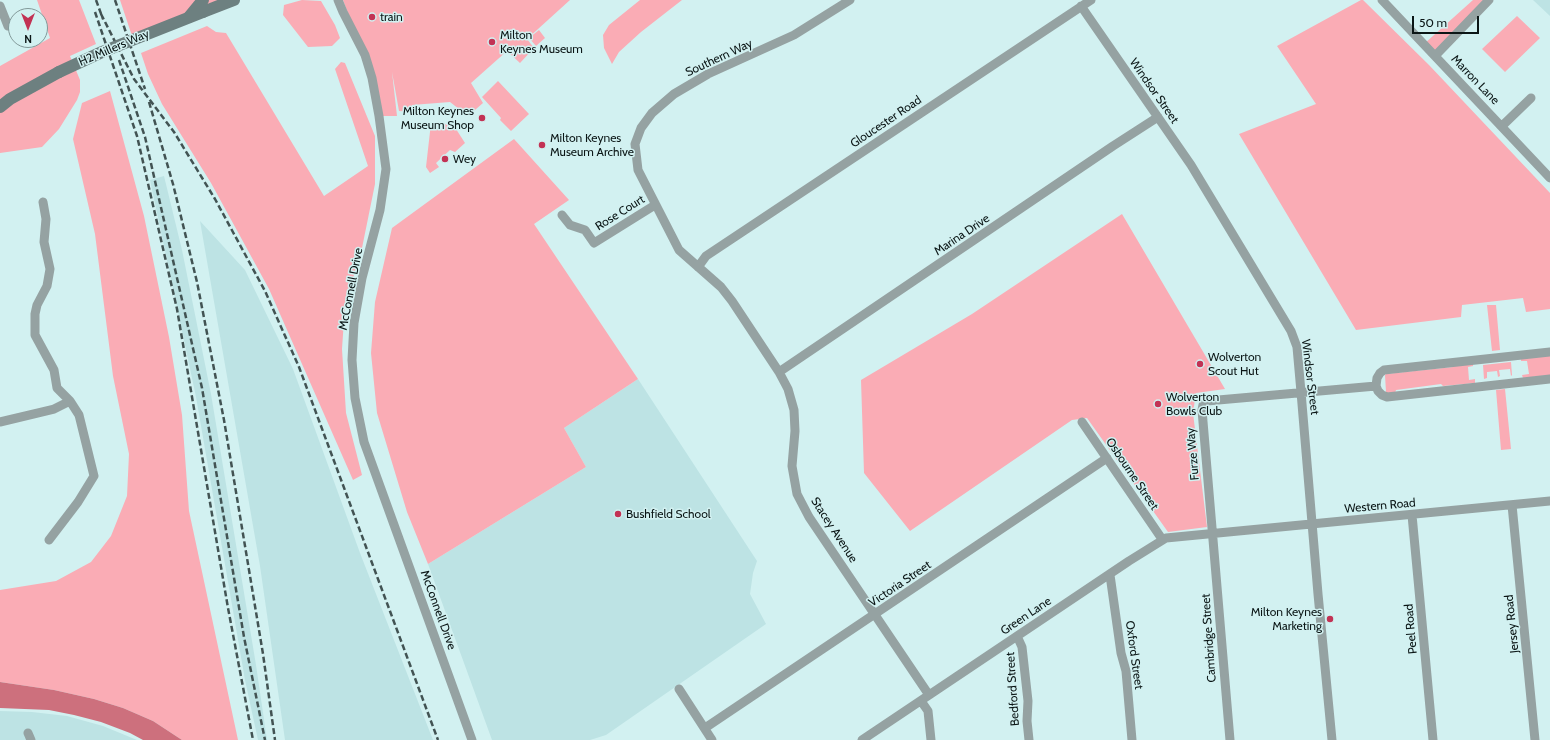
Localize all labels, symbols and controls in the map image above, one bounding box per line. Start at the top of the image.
north arrow [8,8,48,48]
scale bar [1414,8,1481,34]
place label: train [380,10,403,24]
marker: train [367,12,377,22]
text: 50 m [1419,15,1447,30]
street label: H2 Millers Way [77,27,151,69]
place label: Milton Keynes Museum [500,28,583,56]
text: N [24,32,32,46]
street label: Southern Way [683,36,755,80]
marker: Milton Keynes Museum [487,37,497,47]
street label: Marron Lane [1448,52,1502,108]
street label: Windsor Street [1126,56,1182,126]
street label: Gloucester Road [848,93,924,151]
place label: Milton Keynes Museum Shop [401,104,474,132]
marker: Milton Keynes Museum Shop [477,113,487,123]
place label: Milton Keynes Museum Archive [550,131,634,159]
marker: Milton Keynes Museum Archive [537,140,547,150]
place label: Wey [453,152,476,166]
marker: Wey [440,154,450,164]
street label: Rose Court [593,192,647,234]
street label: Marina Drive [932,211,992,259]
street label: McConnell Drive [336,247,366,331]
street label: Windsor Street [1298,338,1322,416]
place label: Wolverton Scout Hut [1208,350,1261,378]
marker: Wolverton Scout Hut [1195,359,1205,369]
place label: Wolverton Bowls Club [1166,390,1222,418]
marker: Wolverton Bowls Club [1153,399,1163,409]
street label: Furze Way [1184,427,1202,481]
street label: Osbourne Street [1103,435,1161,513]
street label: Stacey Avenue [808,495,860,565]
street label: Western Road [1344,496,1416,516]
place label: Bushfield School [626,507,711,521]
marker: Bushfield School [613,509,623,519]
street label: Victoria Street [866,558,934,610]
street label: McConnell Drive [417,568,459,652]
street label: Cambridge Street [1199,593,1219,683]
street label: Green Lane [998,594,1054,638]
street label: Jersey Road [1502,594,1522,654]
street label: Peel Road [1402,603,1420,655]
place label: Milton Keynes Marketing [1251,605,1322,633]
marker: Milton Keynes Marketing [1325,614,1335,624]
street label: Oxford Street [1122,620,1146,690]
street label: Bedford Street [1003,651,1023,727]

